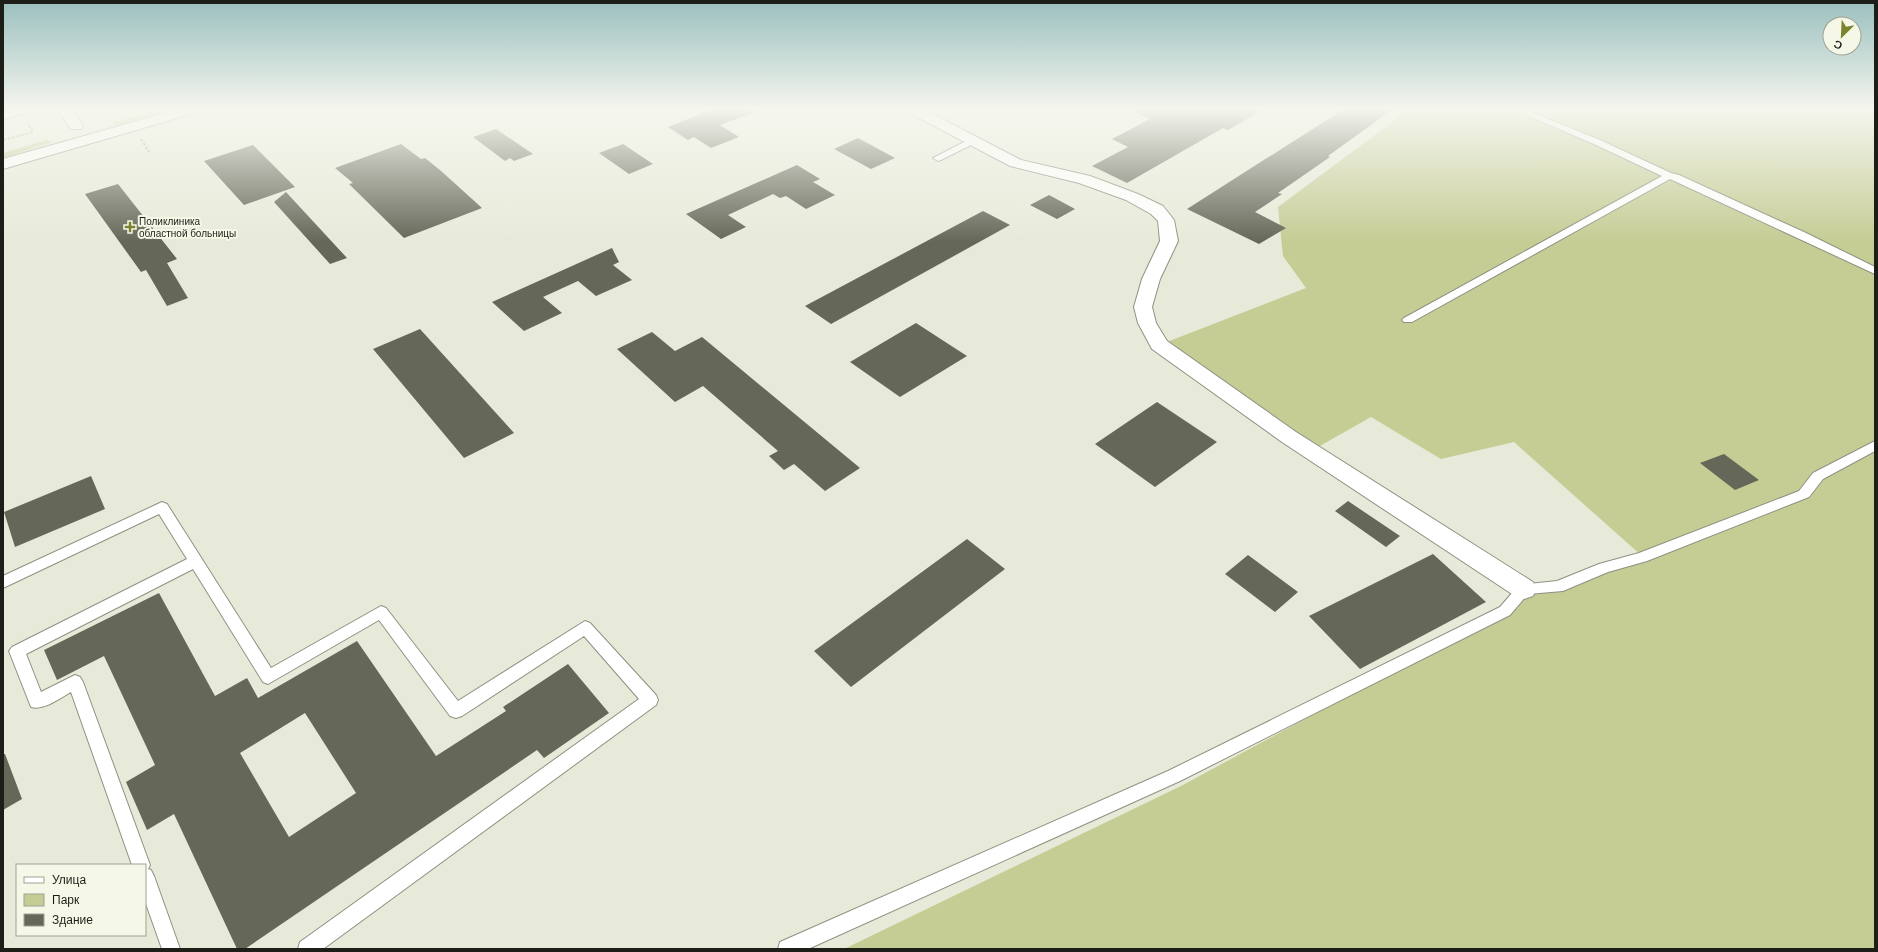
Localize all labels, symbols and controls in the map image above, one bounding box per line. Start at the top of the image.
north arrow [1822,16,1862,56]
text: С [1831,37,1844,53]
place label: Поликлиника областной больницы [139,215,236,240]
marker: Поликлиника областной больницы [124,221,136,233]
legend [16,864,146,936]
text: Улица [52,872,86,888]
text: Парк [52,892,80,908]
text: Здание [52,912,93,928]

